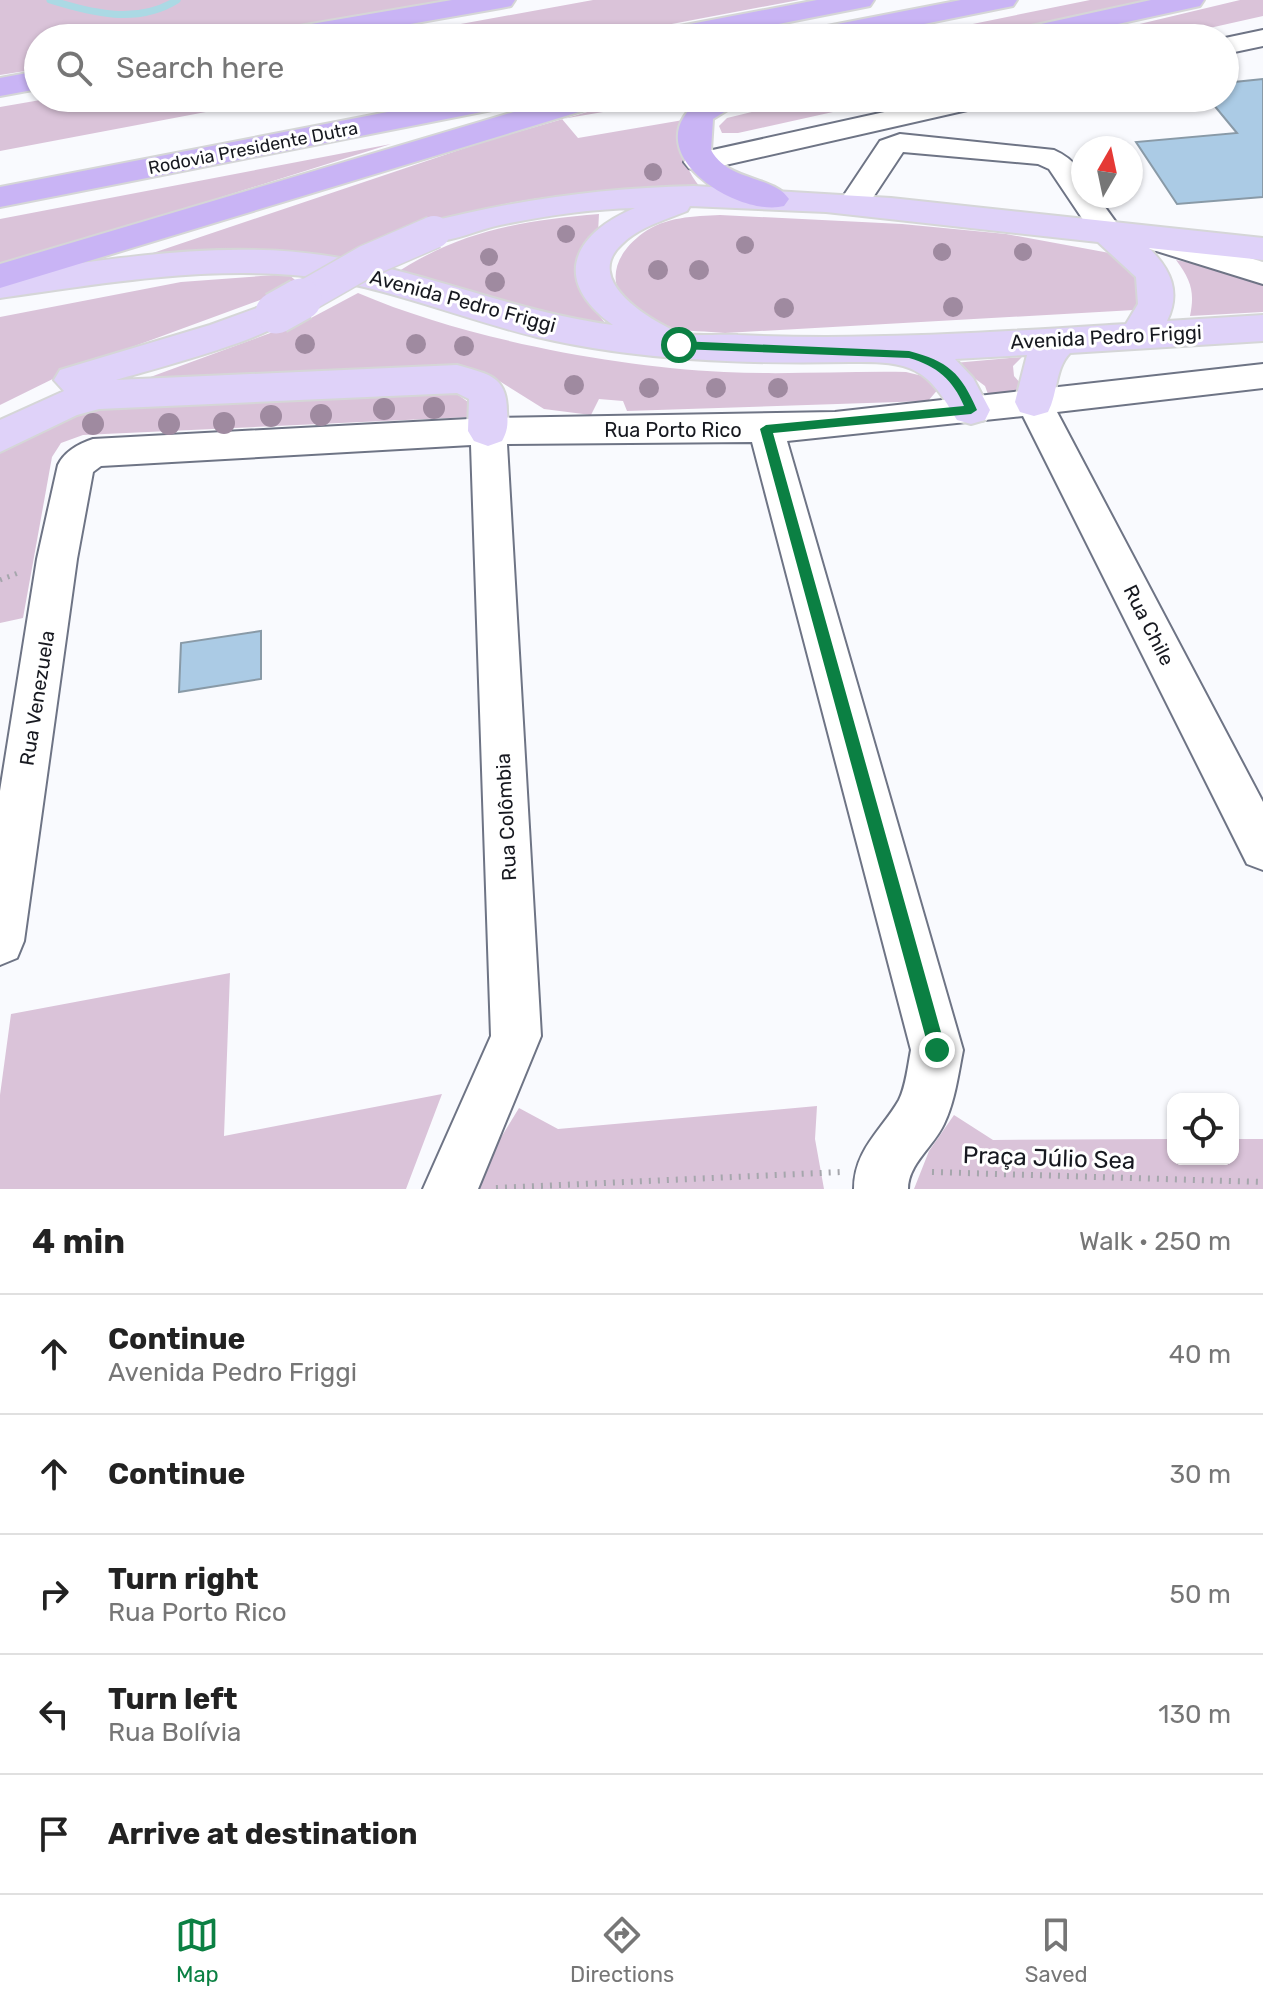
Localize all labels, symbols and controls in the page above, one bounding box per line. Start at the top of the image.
search box [24,24,1239,112]
icon: search [52,46,96,90]
text: Search here [116,50,284,86]
street label: Rodovia Presidente Dutra [146,117,360,179]
north arrow [1071,136,1143,208]
street label: Avenida Pedro Friggi [367,265,559,337]
street label: Avenida Pedro Friggi [1010,320,1202,354]
route start [661,327,697,363]
street label: Rua Porto Rico [604,418,742,442]
street label: Rua Chile [1118,581,1180,669]
street label: Rua Venezuela [14,629,60,767]
street label: Rua Colômbia [491,753,521,881]
route end [919,1032,955,1068]
map controls [1167,1093,1239,1165]
button: locate [1167,1093,1239,1165]
street label: Praça Júlio Sea [962,1141,1136,1175]
text: 4 min [32,1221,125,1262]
text: Walk · 250 m [1079,1226,1231,1257]
text: Continue [108,1321,245,1357]
icon: ahead [32,1332,76,1376]
text: 40 m [1169,1339,1231,1370]
text: Avenida Pedro Friggi [108,1357,357,1388]
icon: ahead [32,1452,76,1496]
text: Continue [108,1456,245,1492]
text: 30 m [1169,1459,1231,1490]
text: Turn right [108,1561,259,1597]
icon: right [32,1572,76,1616]
text: 50 m [1170,1579,1231,1610]
text: Rua Porto Rico [108,1597,287,1628]
text: Turn left [108,1681,238,1717]
icon: left [32,1692,76,1736]
text: 130 m [1158,1699,1231,1730]
text: Rua Bolívia [108,1717,241,1748]
icon: arrive [32,1812,76,1856]
text: Arrive at destination [108,1816,418,1852]
tab: Map [175,1913,219,1988]
tab: Directions [570,1913,674,1988]
tab: Saved [1025,1913,1088,1988]

